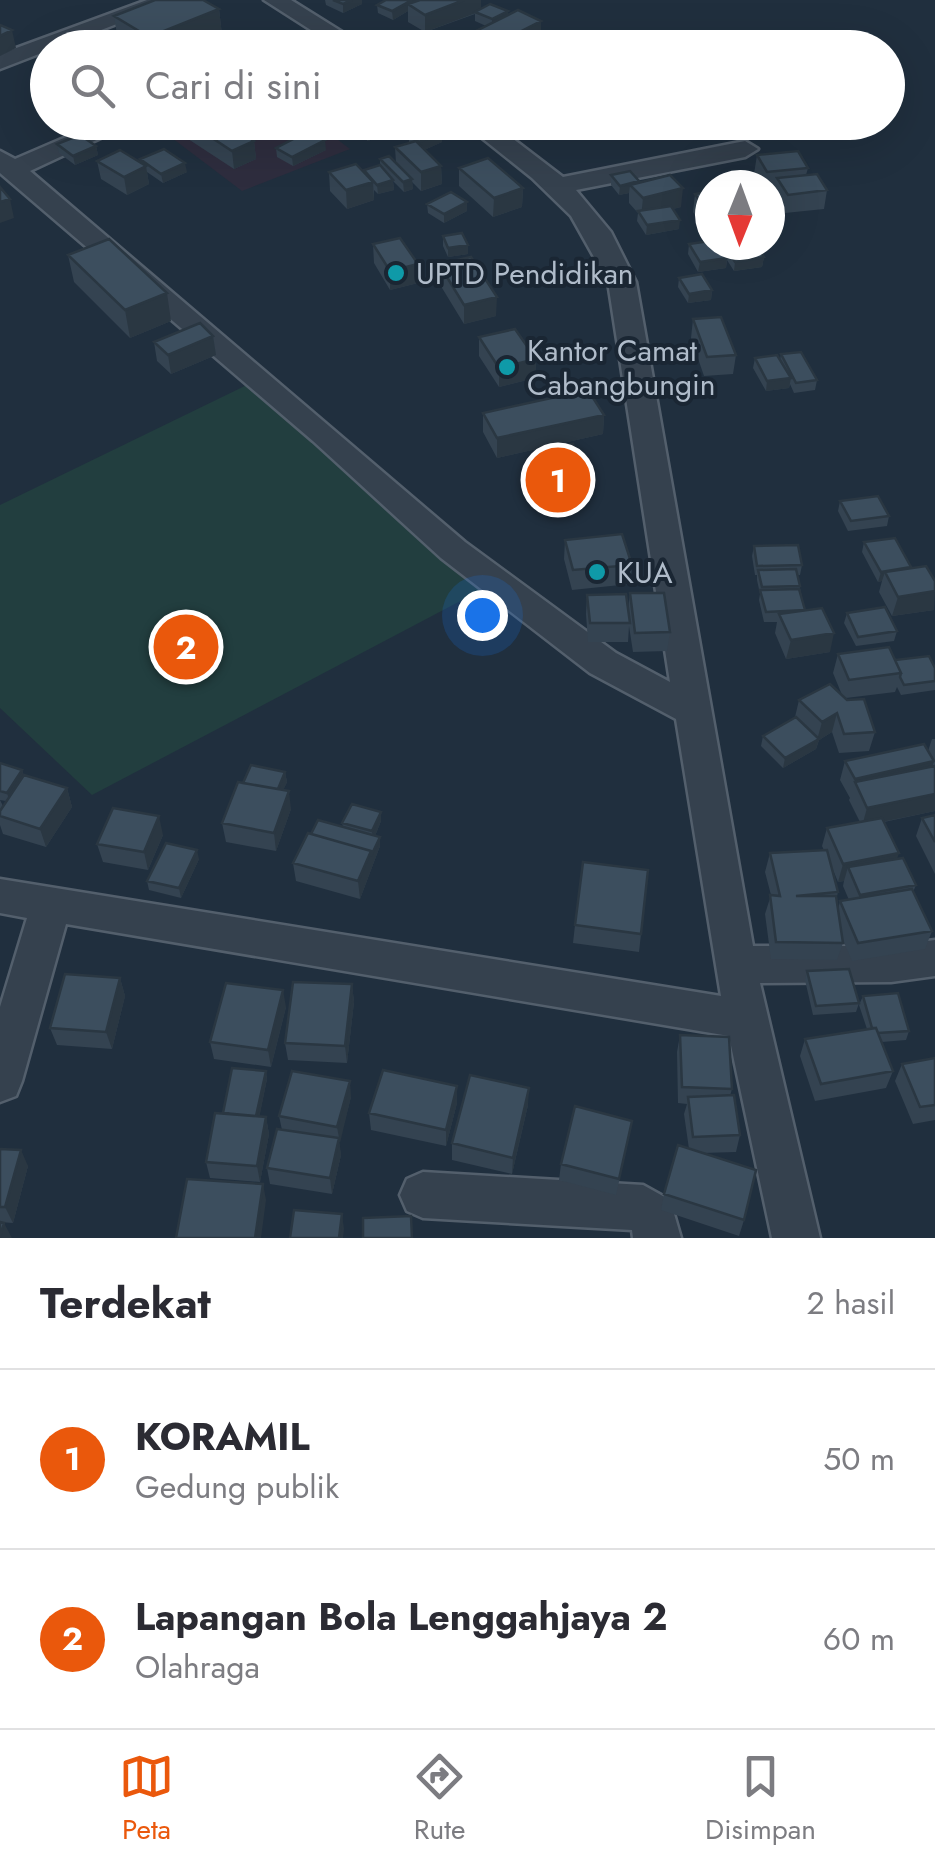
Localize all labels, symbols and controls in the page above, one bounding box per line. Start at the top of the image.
search box [30,30,905,140]
icon: search [65,58,120,113]
text: Cari di sini [145,58,322,113]
north arrow [695,170,785,260]
place label: UPTD Pendidikan [416,252,634,295]
marker: UPTD Pendidikan [385,262,407,284]
place label: Kantor Camat Cabangbungin [527,329,716,406]
marker: Kantor Camat Cabangbungin [496,356,518,378]
pin: 1 [526,442,590,518]
place label: KUA [617,551,673,594]
marker: KUA [586,561,608,583]
your location [457,590,508,641]
pin: 2 [154,610,218,684]
text: Terdekat [40,1273,211,1334]
text: 2 hasil [806,1280,895,1326]
text: KORAMIL [135,1409,309,1464]
text: 1 [64,1436,81,1482]
text: 50 m [823,1436,895,1482]
text: Gedung publik [135,1464,339,1510]
text: Lapangan Bola Lenggahjaya 2 [135,1589,667,1644]
text: 2 [62,1616,83,1662]
text: 60 m [823,1616,895,1662]
text: Olahraga [135,1644,260,1690]
tab: Peta [119,1749,174,1850]
tab: Rute [412,1749,467,1850]
tab: Disimpan [705,1749,816,1850]

